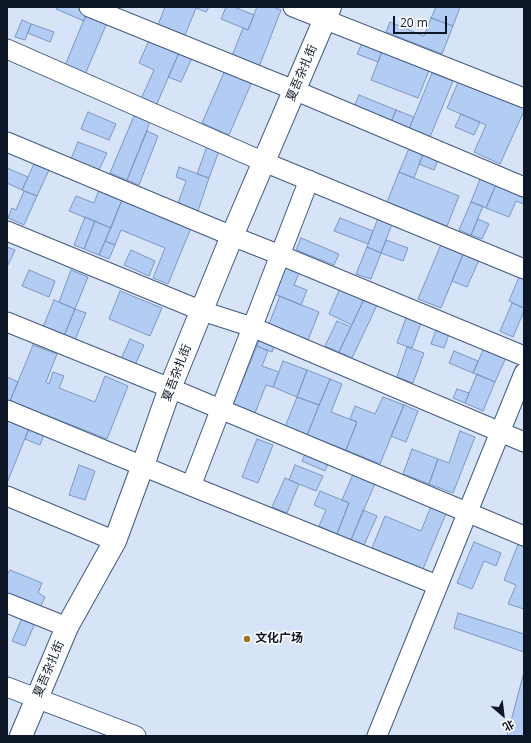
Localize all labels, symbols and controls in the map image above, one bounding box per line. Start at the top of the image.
scale bar [395,8,449,34]
text: 20 m [400,14,428,31]
street label: 夏吾杂扎街 [284,43,320,103]
street label: 夏吾杂扎街 [160,342,194,404]
place label: 文化广场 [255,632,303,646]
marker: 文化广场 [242,634,252,644]
street label: 夏吾杂扎街 [31,639,67,699]
north arrow [483,695,523,735]
text: 北 [500,717,517,735]

